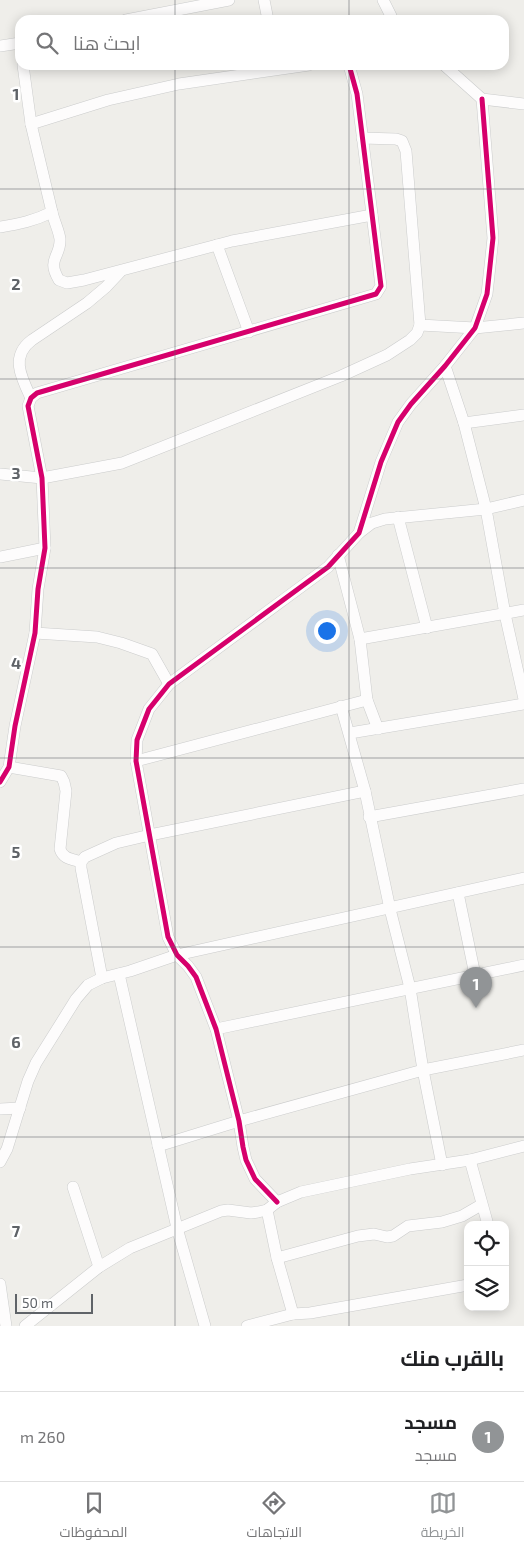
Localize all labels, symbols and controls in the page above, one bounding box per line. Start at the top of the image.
search box [15,15,509,70]
icon: search [33,29,61,57]
text: ابحث هنا [73,31,141,54]
text: 1 [13,84,19,103]
text: 2 [11,274,21,293]
text: 3 [11,463,21,482]
your location [314,618,340,644]
text: 4 [11,653,21,672]
text: 5 [12,842,21,861]
pin: 1 [460,967,492,1008]
text: 6 [11,1032,21,1051]
text: 7 [12,1221,21,1240]
map controls [464,1221,509,1311]
button: locate [464,1221,509,1266]
button: layers [464,1266,509,1311]
scale bar [15,1291,92,1314]
text: 50 m [22,1294,53,1311]
text: بالقرب منك [400,1345,504,1370]
text: مسجد [404,1410,457,1433]
text: 260 m [20,1427,65,1446]
text: 1 [485,1427,491,1446]
text: مسجد [415,1445,457,1464]
tab: المحفوظات [59,1489,128,1545]
tab: الاتجاهات [247,1489,302,1545]
tab: الخريطة [421,1489,465,1545]

